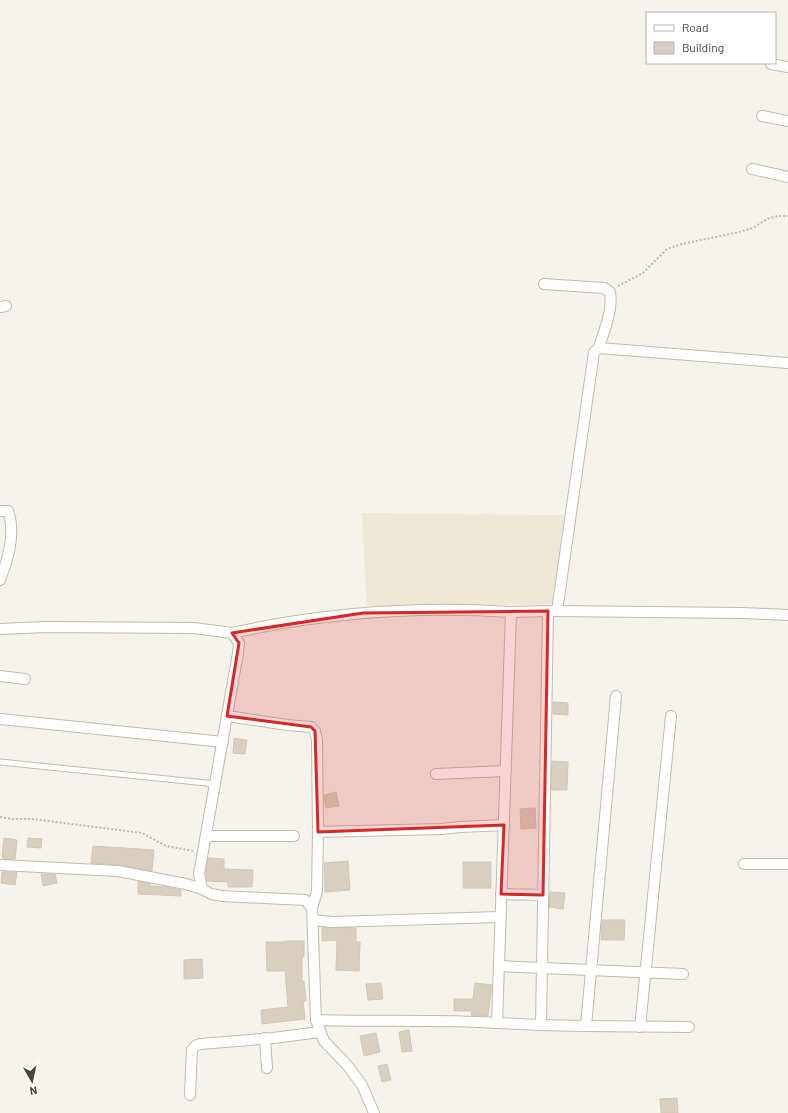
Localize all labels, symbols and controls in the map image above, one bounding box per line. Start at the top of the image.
legend [646,12,776,64]
text: Road [682,20,709,34]
text: Building [682,40,724,54]
north arrow [12,1061,52,1101]
text: N [29,1084,38,1098]

